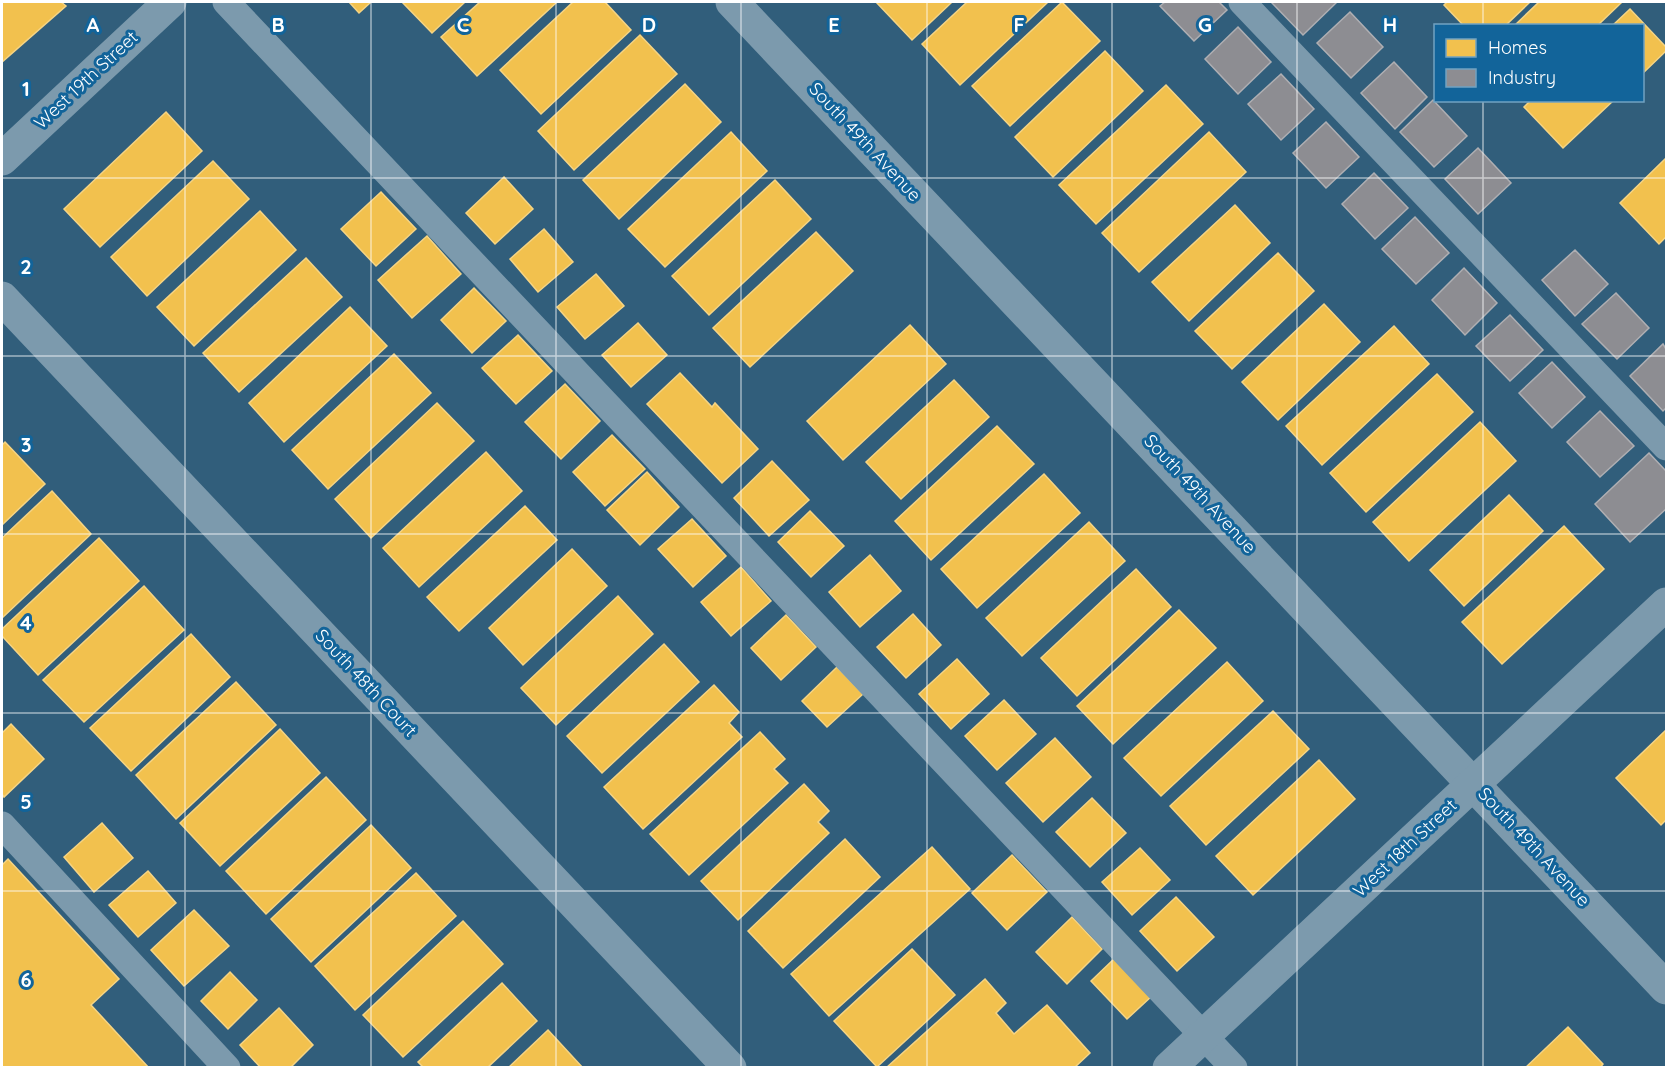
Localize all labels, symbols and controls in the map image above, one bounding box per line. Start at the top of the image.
text: A [87,12,100,37]
text: B [271,12,285,37]
text: C [457,12,470,37]
text: D [642,12,656,37]
text: E [828,12,840,37]
text: F [1013,12,1025,37]
text: G [1198,12,1212,37]
text: H [1383,12,1397,37]
legend [1434,24,1644,102]
street label: West 19th Street [29,26,142,134]
text: Homes [1488,36,1547,59]
text: Industry [1488,66,1556,89]
text: 1 [22,76,30,101]
street label: South 49th Avenue [804,77,926,206]
text: 2 [20,254,32,279]
street label: South 49th Avenue [1139,429,1261,558]
text: 3 [21,432,31,457]
text: 4 [20,610,32,635]
street label: South 48th Court [311,624,422,741]
street label: South 49th Avenue [1473,782,1595,911]
text: 5 [20,789,32,814]
street label: West 18th Street [1348,794,1461,902]
text: 6 [20,967,32,992]

